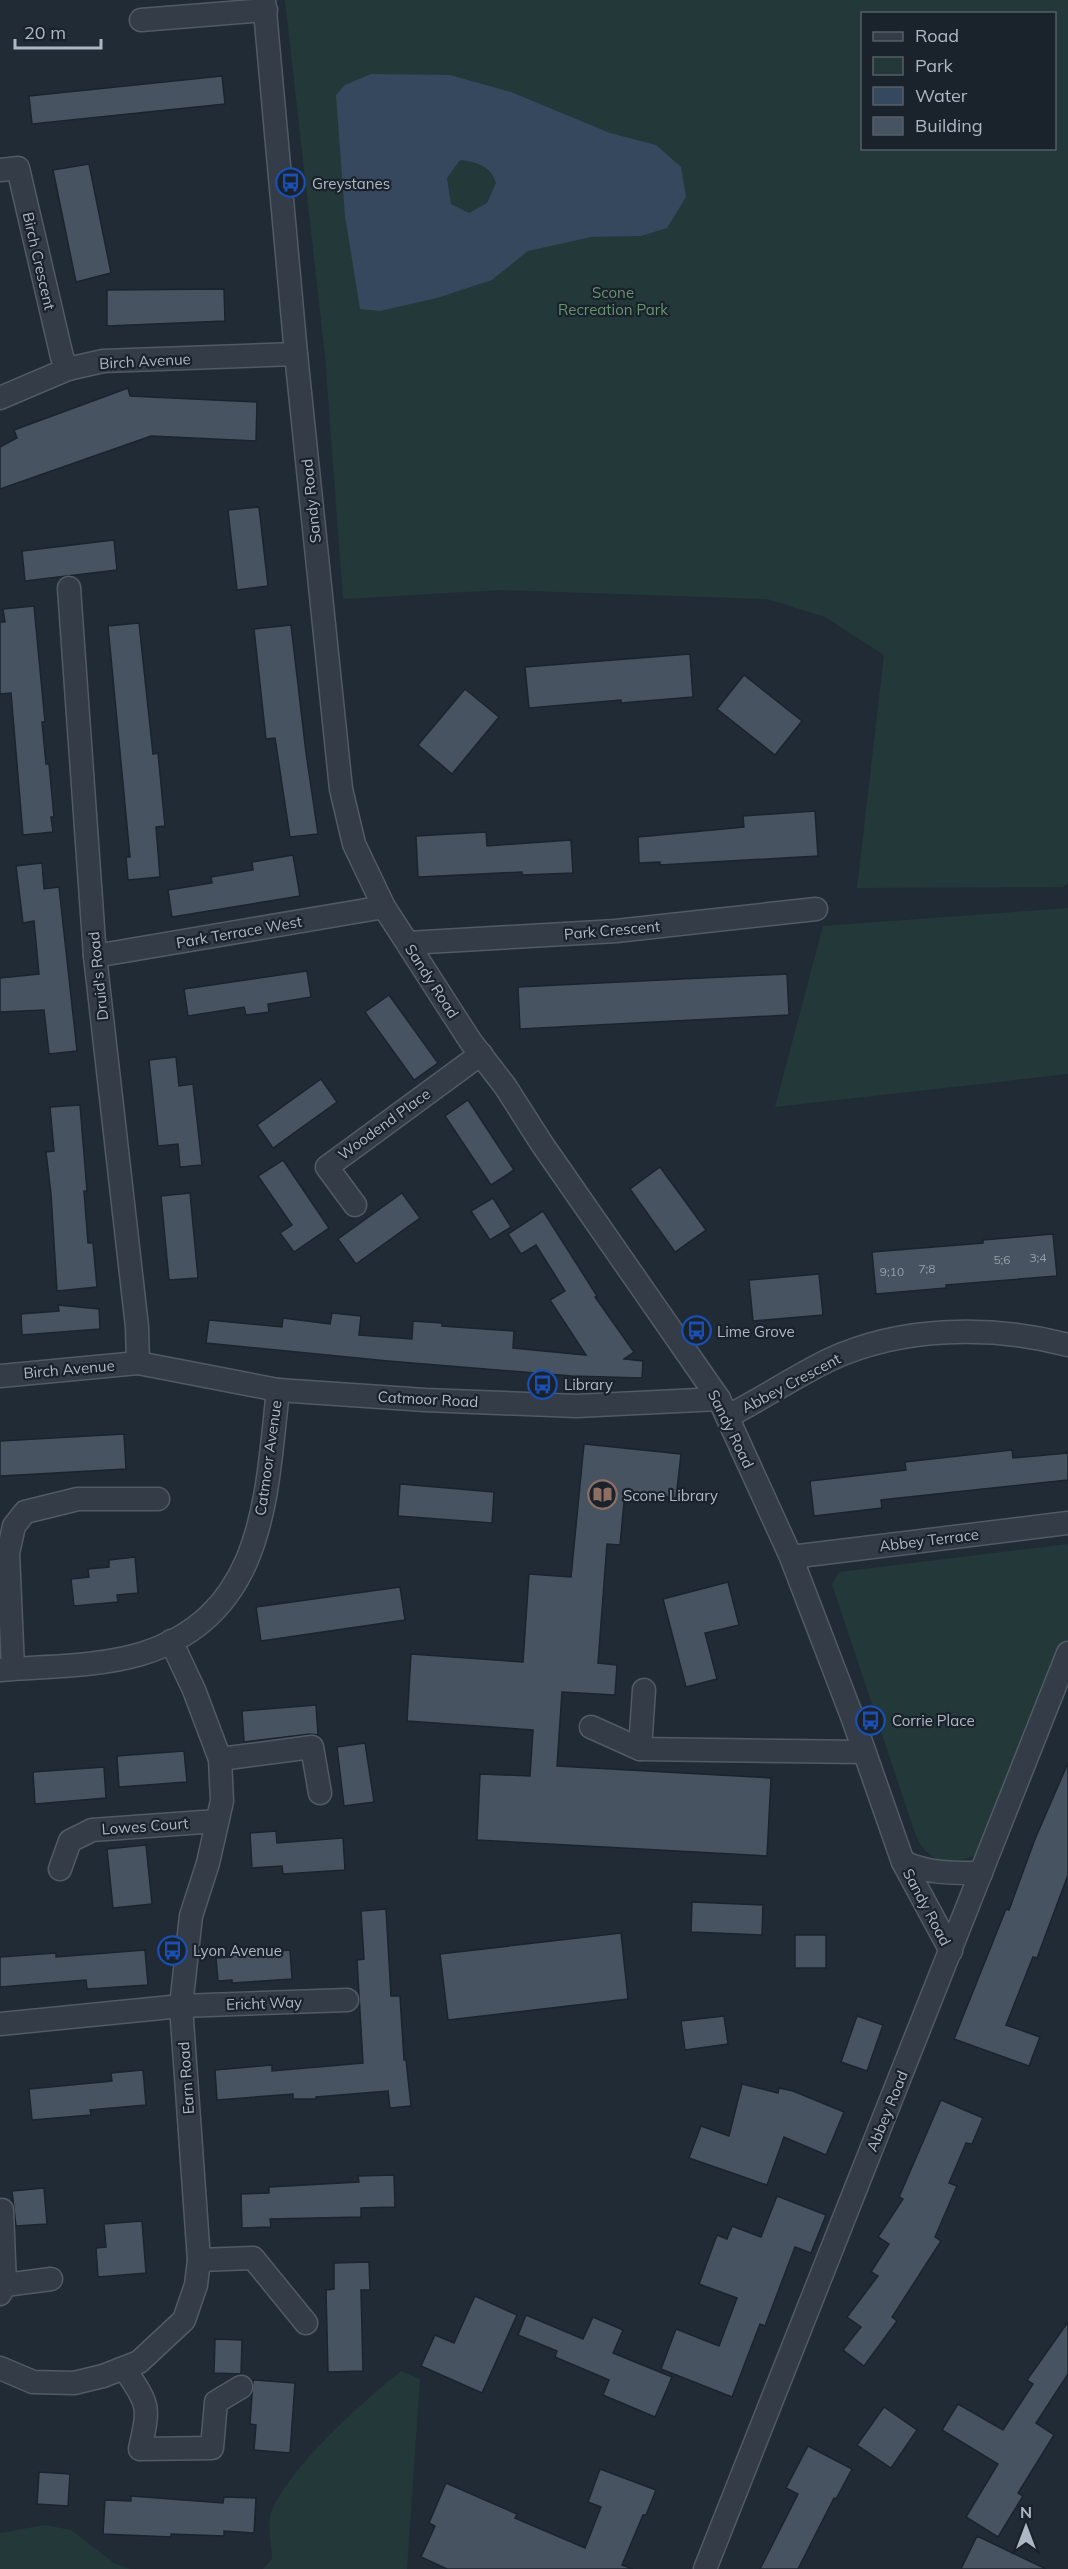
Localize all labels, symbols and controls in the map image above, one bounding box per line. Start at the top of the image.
scale bar [15,12,100,50]
legend [861,12,1056,150]
text: 20 m [24,21,66,44]
text: Road [915,24,959,47]
text: Park [915,54,954,77]
text: Water [915,84,968,107]
text: Building [915,114,983,137]
bus stop icon: Greystanes [275,167,307,199]
place label: Greystanes [312,174,390,193]
street label: Birch Crescent [19,210,59,312]
park label: Scone Recreation Park [558,283,668,319]
street label: Birch Avenue [99,349,191,373]
street label: Sandy Road [297,458,325,544]
street label: Park Terrace West [175,912,303,952]
street label: Park Crescent [563,916,661,944]
street label: Druid's Road [84,931,112,1021]
street label: Sandy Road [401,940,463,1022]
street label: Woodend Place [334,1084,434,1164]
house number: 3;4 [1029,1250,1047,1265]
house number: 5;6 [993,1252,1011,1267]
house number: 7;8 [918,1261,936,1276]
house number: 9;10 [880,1264,904,1279]
bus stop icon: Lime Grove [680,1315,712,1347]
place label: Lime Grove [717,1322,795,1341]
street label: Abbey Crescent [738,1349,844,1417]
street label: Birch Avenue [23,1356,115,1382]
bus stop icon: Library [527,1368,559,1400]
place label: Library [564,1375,613,1394]
street label: Catmoor Road [377,1387,479,1411]
street label: Sandy Road [704,1387,758,1471]
street label: Catmoor Avenue [251,1399,285,1517]
library icon: Scone Library [586,1479,618,1511]
place label: Scone Library [623,1486,718,1505]
street label: Abbey Terrace [878,1524,980,1556]
bus stop icon: Corrie Place [855,1704,887,1736]
place label: Corrie Place [892,1711,975,1730]
street label: Lowes Court [101,1813,189,1839]
street label: Sandy Road [899,1865,955,1949]
bus stop icon: Lyon Avenue [156,1934,188,1966]
place label: Lyon Avenue [193,1941,282,1960]
street label: Ericht Way [226,1992,302,2014]
street label: Earn Road [174,2041,198,2115]
street label: Abbey Road [862,2068,912,2154]
north arrow [996,2497,1056,2557]
text: N [1020,2502,1032,2522]

